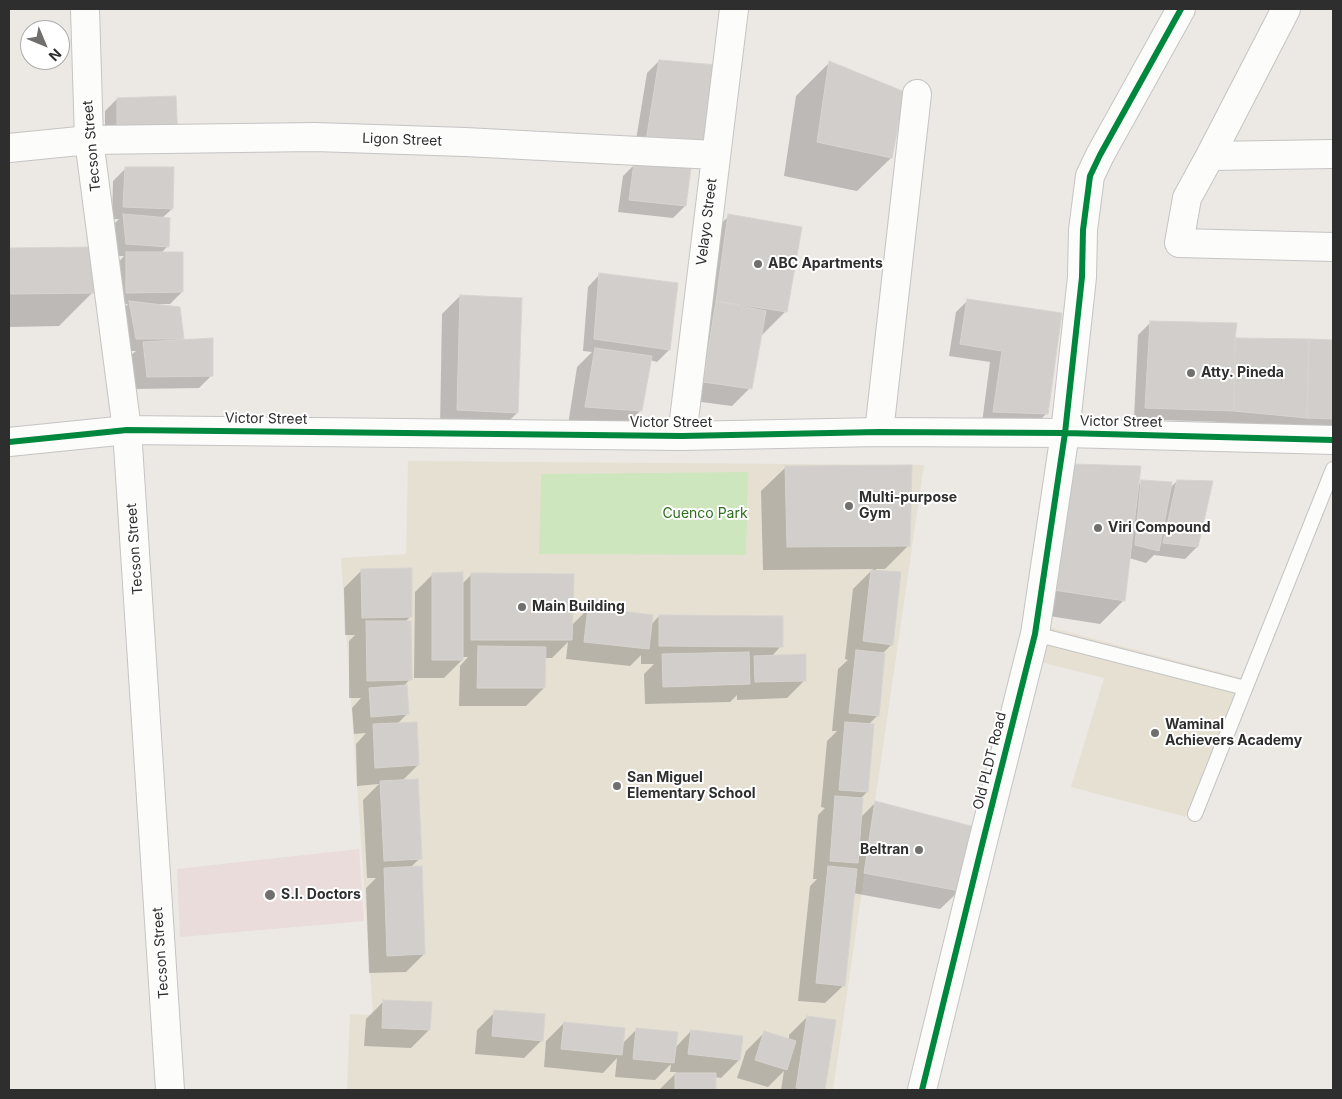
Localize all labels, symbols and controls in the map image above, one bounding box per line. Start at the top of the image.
north arrow [20,20,70,70]
text: N [45,45,65,65]
street label: Tecson Street [80,100,104,192]
street label: Ligon Street [362,130,442,150]
street label: Velayo Street [693,178,721,266]
place label: ABC Apartments [768,256,883,272]
marker: ABC Apartments [752,258,764,270]
place label: Atty. Pineda [1201,365,1284,381]
marker: Atty. Pineda [1185,367,1197,379]
street label: Victor Street [225,410,307,428]
street label: Victor Street [1080,413,1162,431]
street label: Victor Street [630,415,712,431]
place label: Multi-purpose Gym [859,490,957,522]
marker: Multi-purpose Gym [843,500,855,512]
street label: Tecson Street [123,503,147,595]
park label: Cuenco Park [662,506,748,522]
place label: Viri Compound [1108,520,1211,536]
marker: Viri Compound [1092,522,1104,534]
place label: Main Building [532,599,625,615]
marker: Main Building [516,601,528,613]
street label: Old PLDT Road [970,711,1010,811]
place label: Waminal Achievers Academy [1165,717,1302,750]
marker: Waminal Achievers Academy [1149,727,1161,739]
place label: San Miguel Elementary School [627,770,756,802]
marker: San Miguel Elementary School [611,780,623,792]
place label: Beltran [860,842,909,858]
marker: Beltran [913,844,925,856]
place label: S.I. Doctors [281,887,361,903]
marker: S.I. Doctors [263,888,277,902]
street label: Tecson Street [149,907,173,999]

